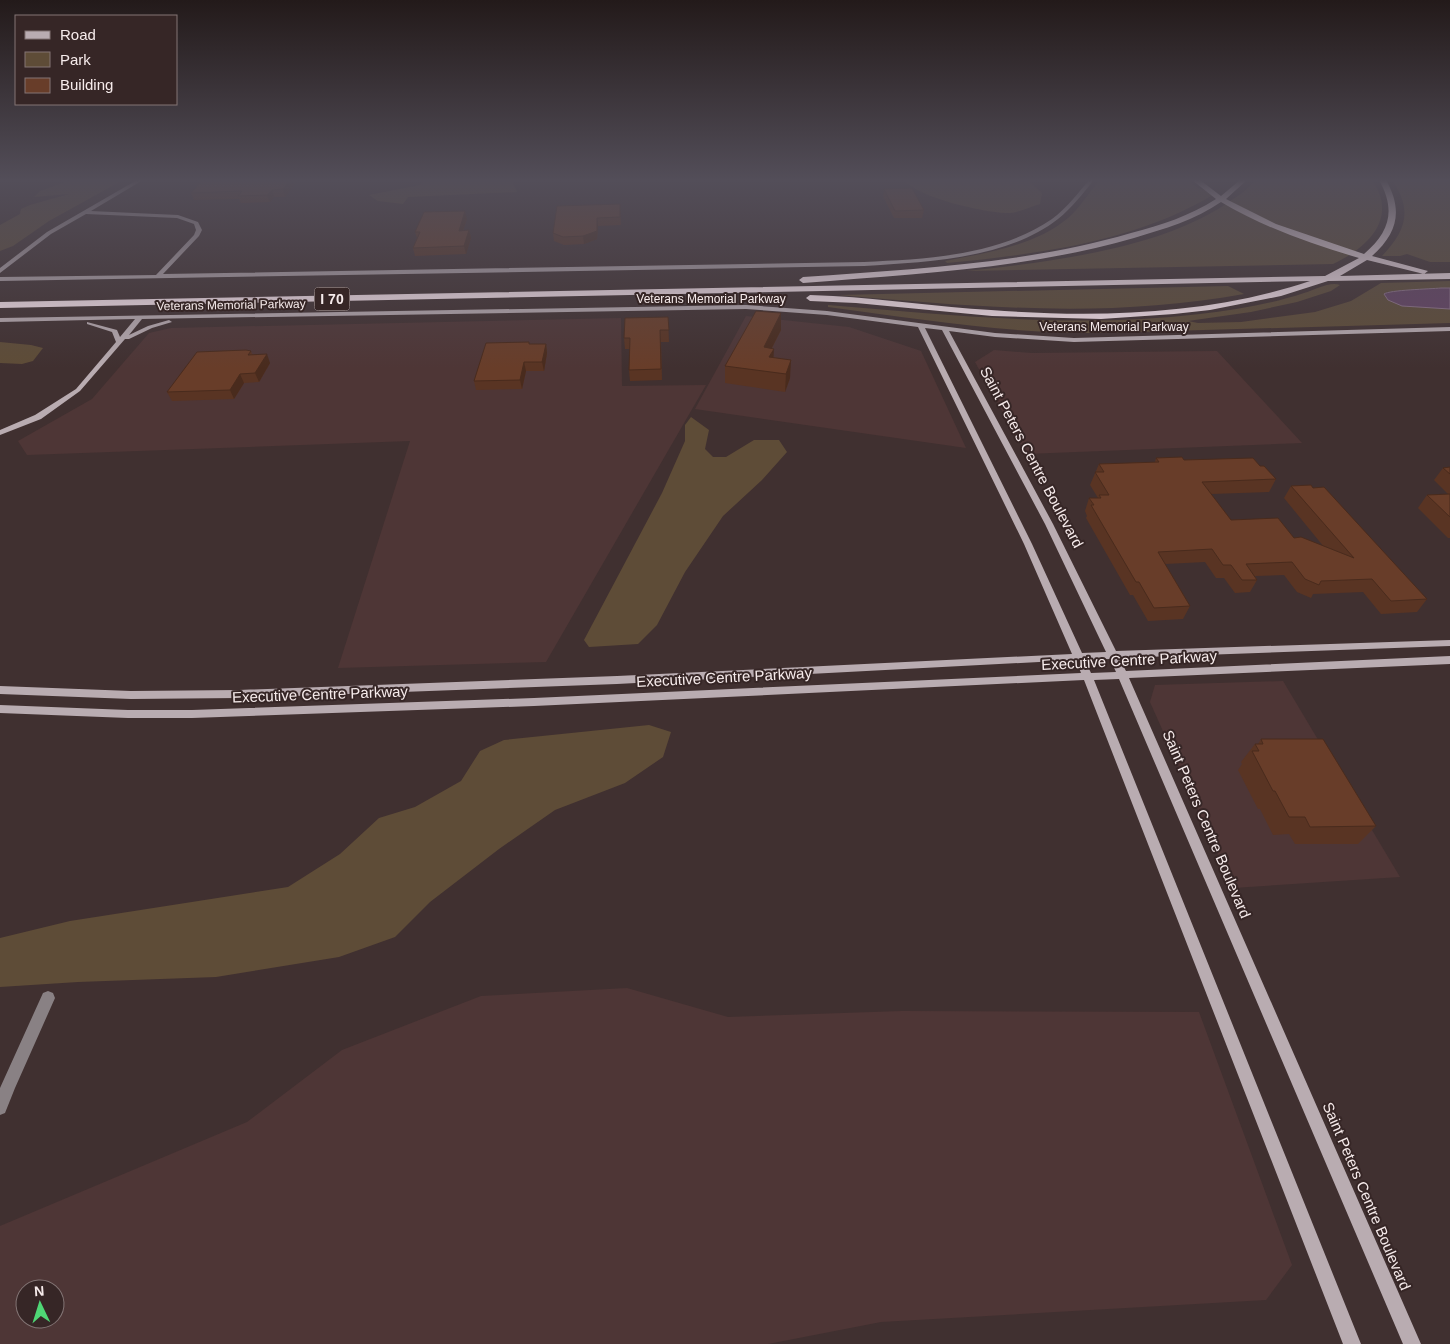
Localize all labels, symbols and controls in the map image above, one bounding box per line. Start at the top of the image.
legend [15,15,178,105]
text: Road [60,26,96,43]
text: Park [60,51,91,68]
text: Building [60,76,113,93]
road number: I 70 [314,288,350,310]
street label: Veterans Memorial Parkway [636,292,786,306]
street label: Veterans Memorial Parkway [156,297,306,313]
street label: Veterans Memorial Parkway [1039,320,1189,334]
street label: Saint Peters Centre Boulevard [977,364,1087,550]
street label: Executive Centre Parkway [1041,647,1218,673]
street label: Executive Centre Parkway [636,664,813,690]
street label: Executive Centre Parkway [232,682,409,706]
street label: Saint Peters Centre Boulevard [1160,727,1254,921]
street label: Saint Peters Centre Boulevard [1320,1099,1414,1293]
north arrow [15,1279,65,1329]
text: N [33,1283,45,1299]

